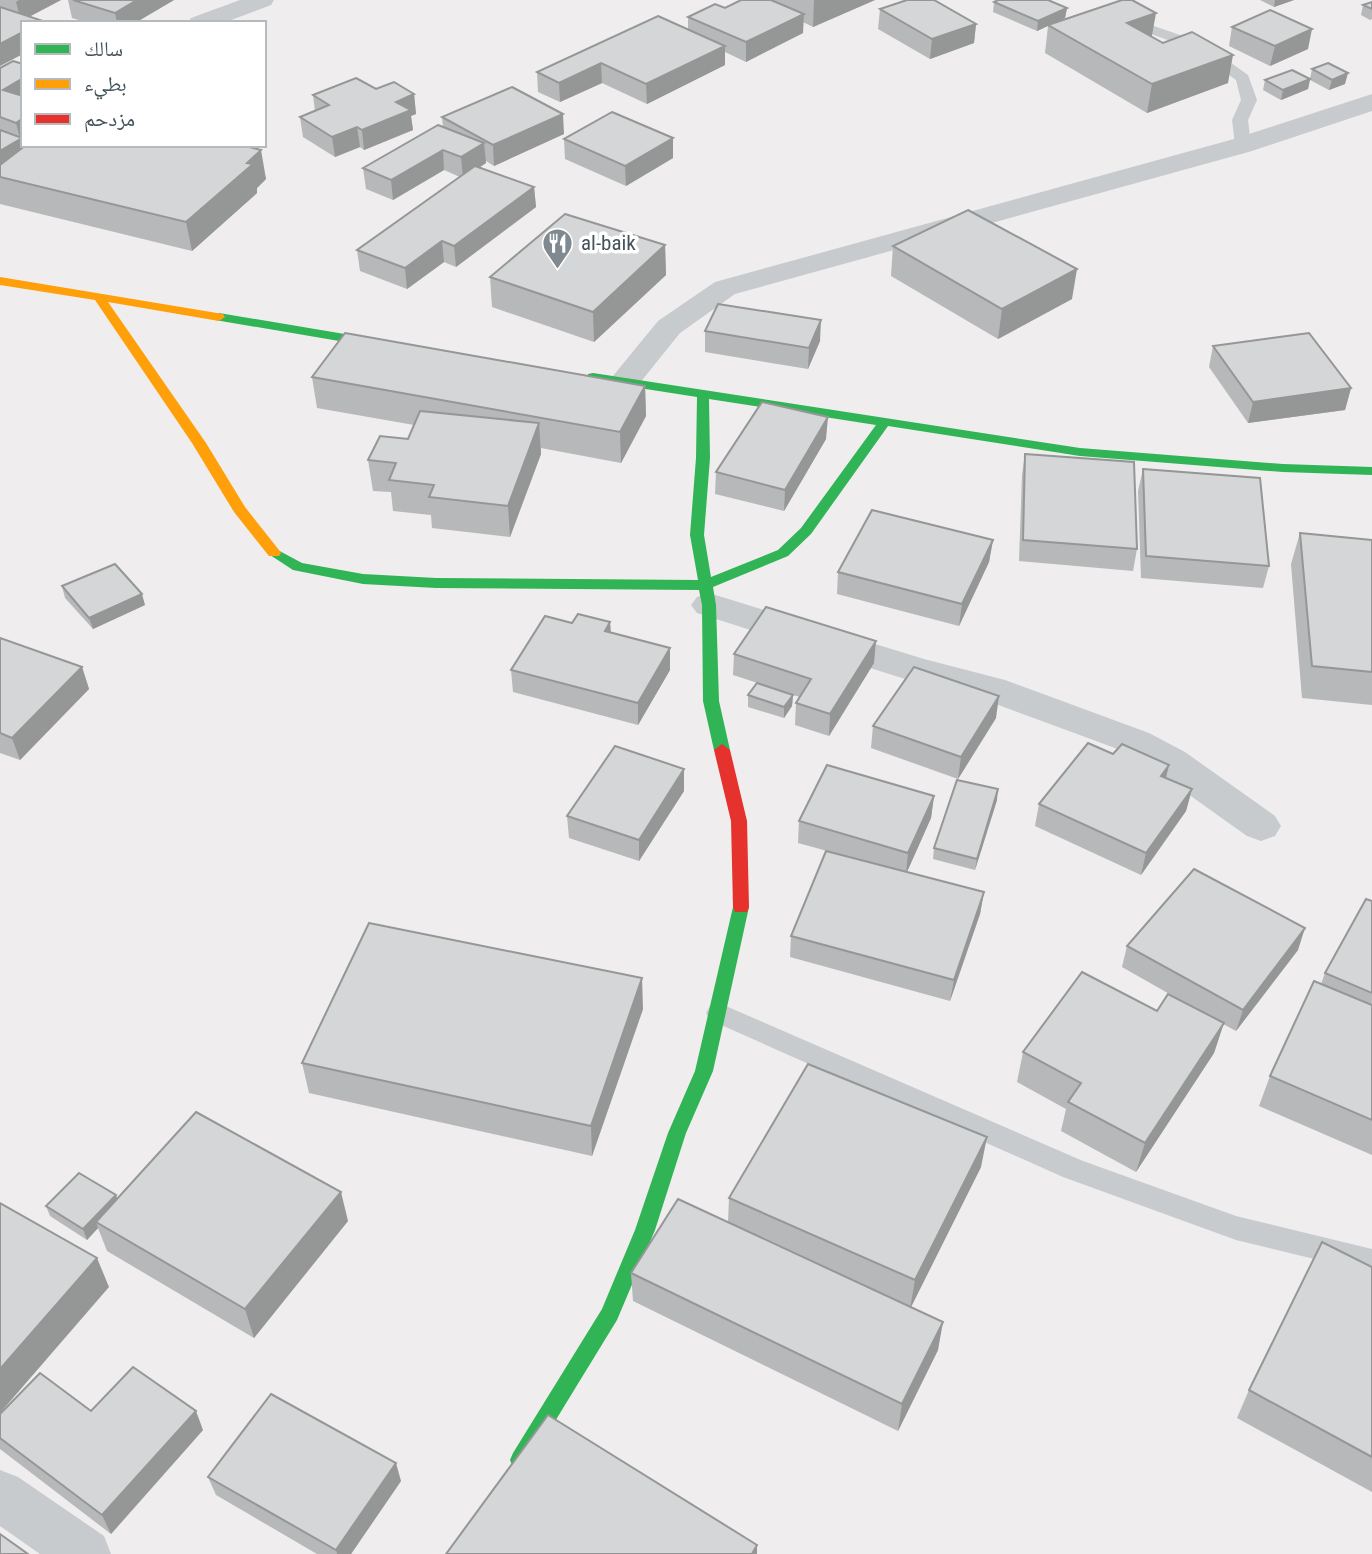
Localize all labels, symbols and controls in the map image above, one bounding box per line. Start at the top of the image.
legend [21,21,266,147]
text: سالك [84,37,123,61]
text: بطيء [84,72,127,100]
text: مزدحم [84,107,135,133]
restaurant icon: al-baik [541,226,575,270]
place label: al-baik [581,231,636,255]

